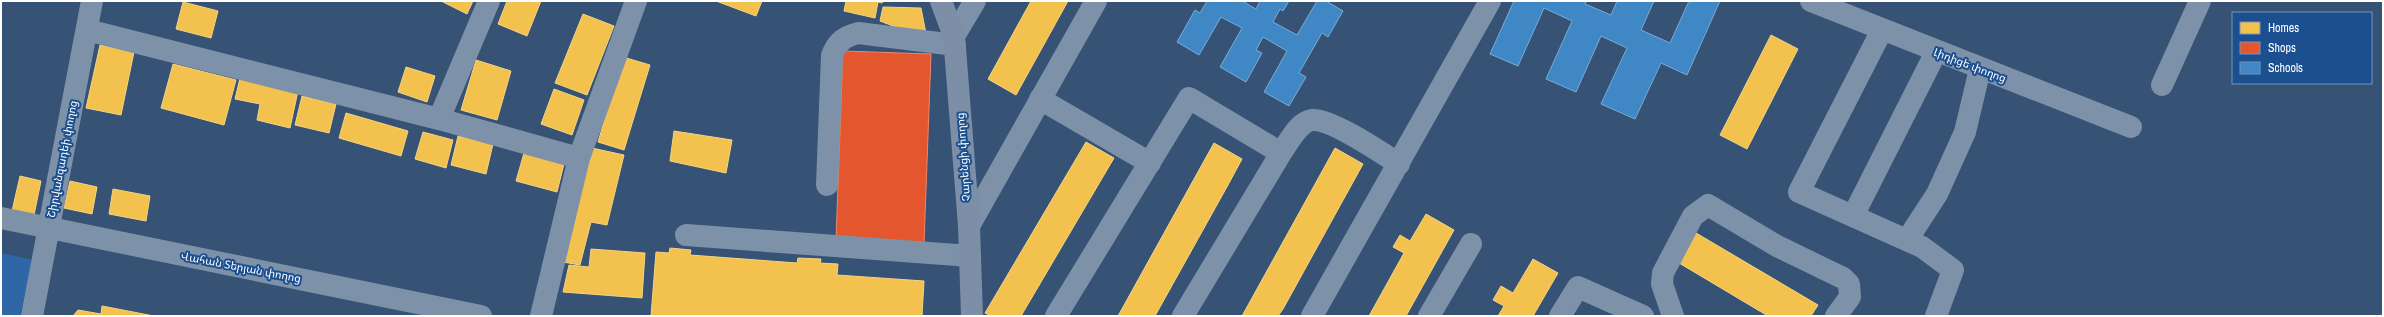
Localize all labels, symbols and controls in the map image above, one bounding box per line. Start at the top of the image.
legend [2232,12,2372,84]
text: Homes [2268,20,2299,36]
text: Shops [2268,40,2296,56]
street label: Լիդիցե փողոց [1932,45,2008,85]
text: Schools [2268,60,2303,76]
street label: Շիրվանզադեի փողոց [44,99,80,219]
street label: Չարենցի փողոց [953,112,973,202]
street label: Վահան Տերյան փողոց [180,248,302,286]

